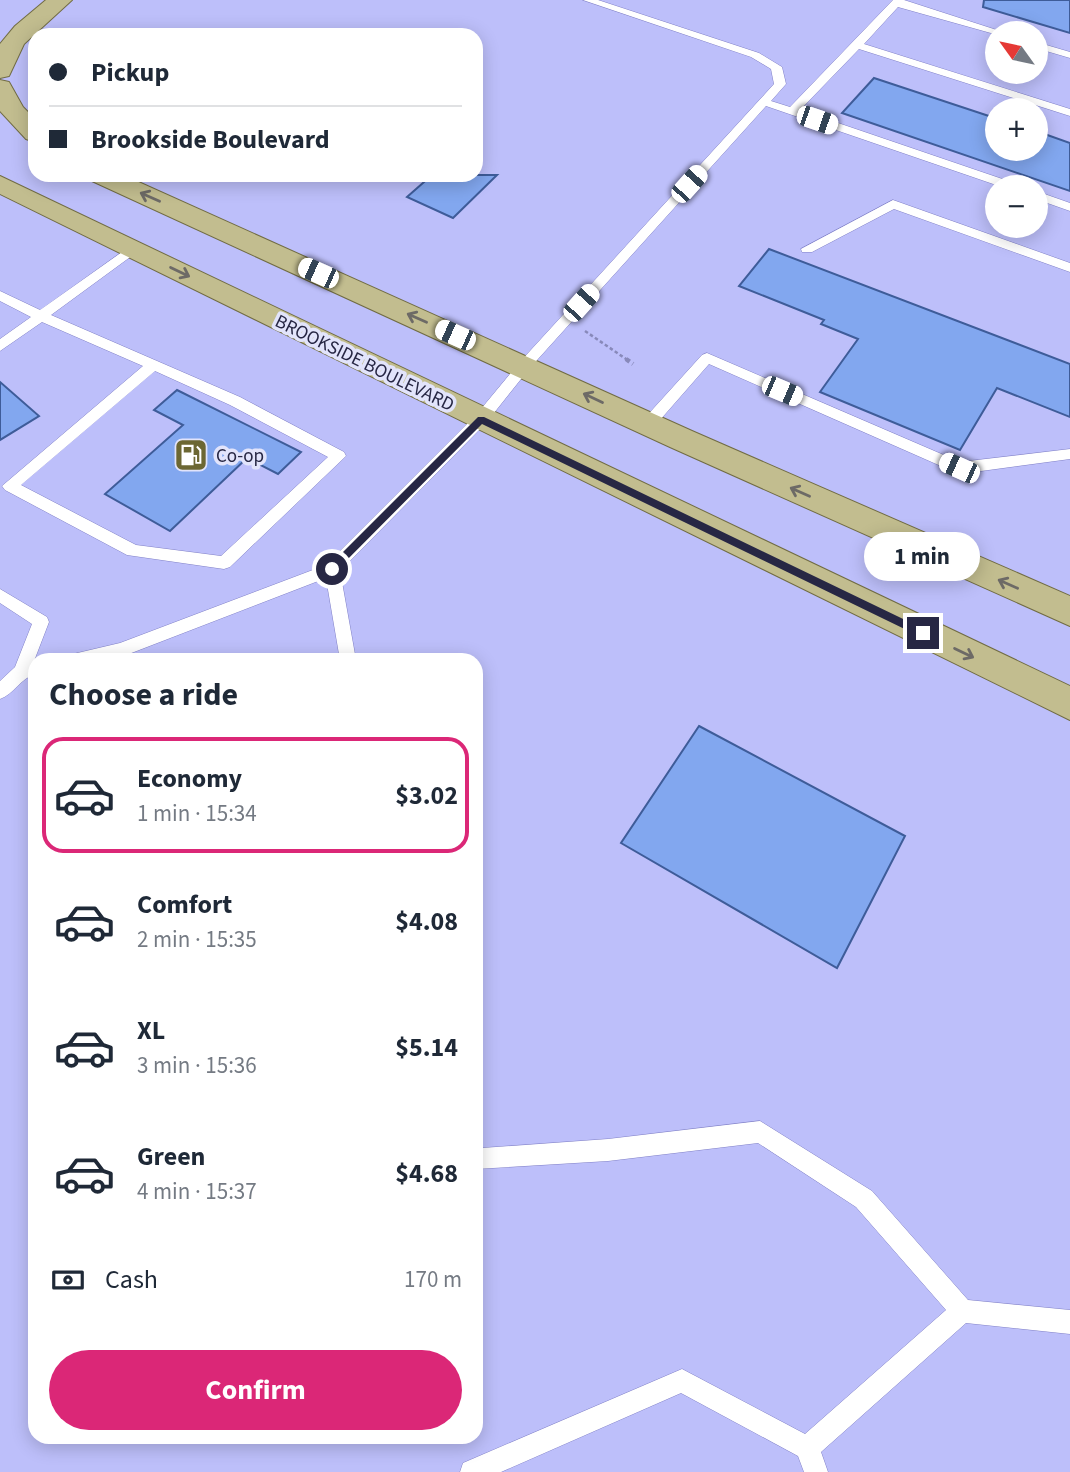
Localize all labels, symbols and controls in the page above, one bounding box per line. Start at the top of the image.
north arrow [985,21,1048,84]
map controls [985,21,1048,238]
text: Pickup [91,54,169,91]
button: + [985,98,1048,161]
car [794,103,841,137]
text: Brookside Boulevard [91,121,330,158]
car [668,161,711,207]
button: − [985,175,1048,238]
one-way arrow [140,190,161,203]
car [295,255,342,291]
one-way arrow [169,266,190,280]
car [560,280,603,326]
street label: BROOKSIDE BOULEVARD [270,308,458,419]
one-way arrow [407,310,428,324]
car [432,317,479,353]
car [759,373,806,409]
one-way arrow [582,391,604,404]
fuel station icon: Co-op [172,436,210,474]
place label: Co-op [216,443,264,470]
car [936,450,983,486]
one-way arrow [790,485,811,498]
callout: 1 min [865,532,981,580]
text: 1 min [894,540,950,573]
route start [316,553,348,585]
one-way arrow [997,577,1019,590]
route end [907,617,939,649]
one-way arrow [953,646,974,660]
text: Choose a ride [49,672,238,718]
text: Economy [137,760,242,797]
icon: car [53,764,116,827]
text: $3.02 [395,777,458,814]
text: 1 min · 15:34 [137,797,257,830]
text: Comfort [137,886,232,923]
icon: car [53,890,116,953]
text: $4.08 [395,903,458,940]
text: 2 min · 15:35 [137,923,257,956]
text: XL [137,1012,165,1049]
icon: car [53,1016,116,1079]
text: $5.14 [395,1029,458,1066]
text: 3 min · 15:36 [137,1049,257,1082]
text: Green [137,1138,205,1175]
icon: car [53,1142,116,1205]
text: $4.68 [395,1155,458,1192]
text: 4 min · 15:37 [137,1175,257,1208]
icon: cash [49,1261,87,1299]
text: Cash [105,1261,158,1298]
text: 170 m [404,1263,462,1296]
button: Confirm [49,1350,462,1430]

